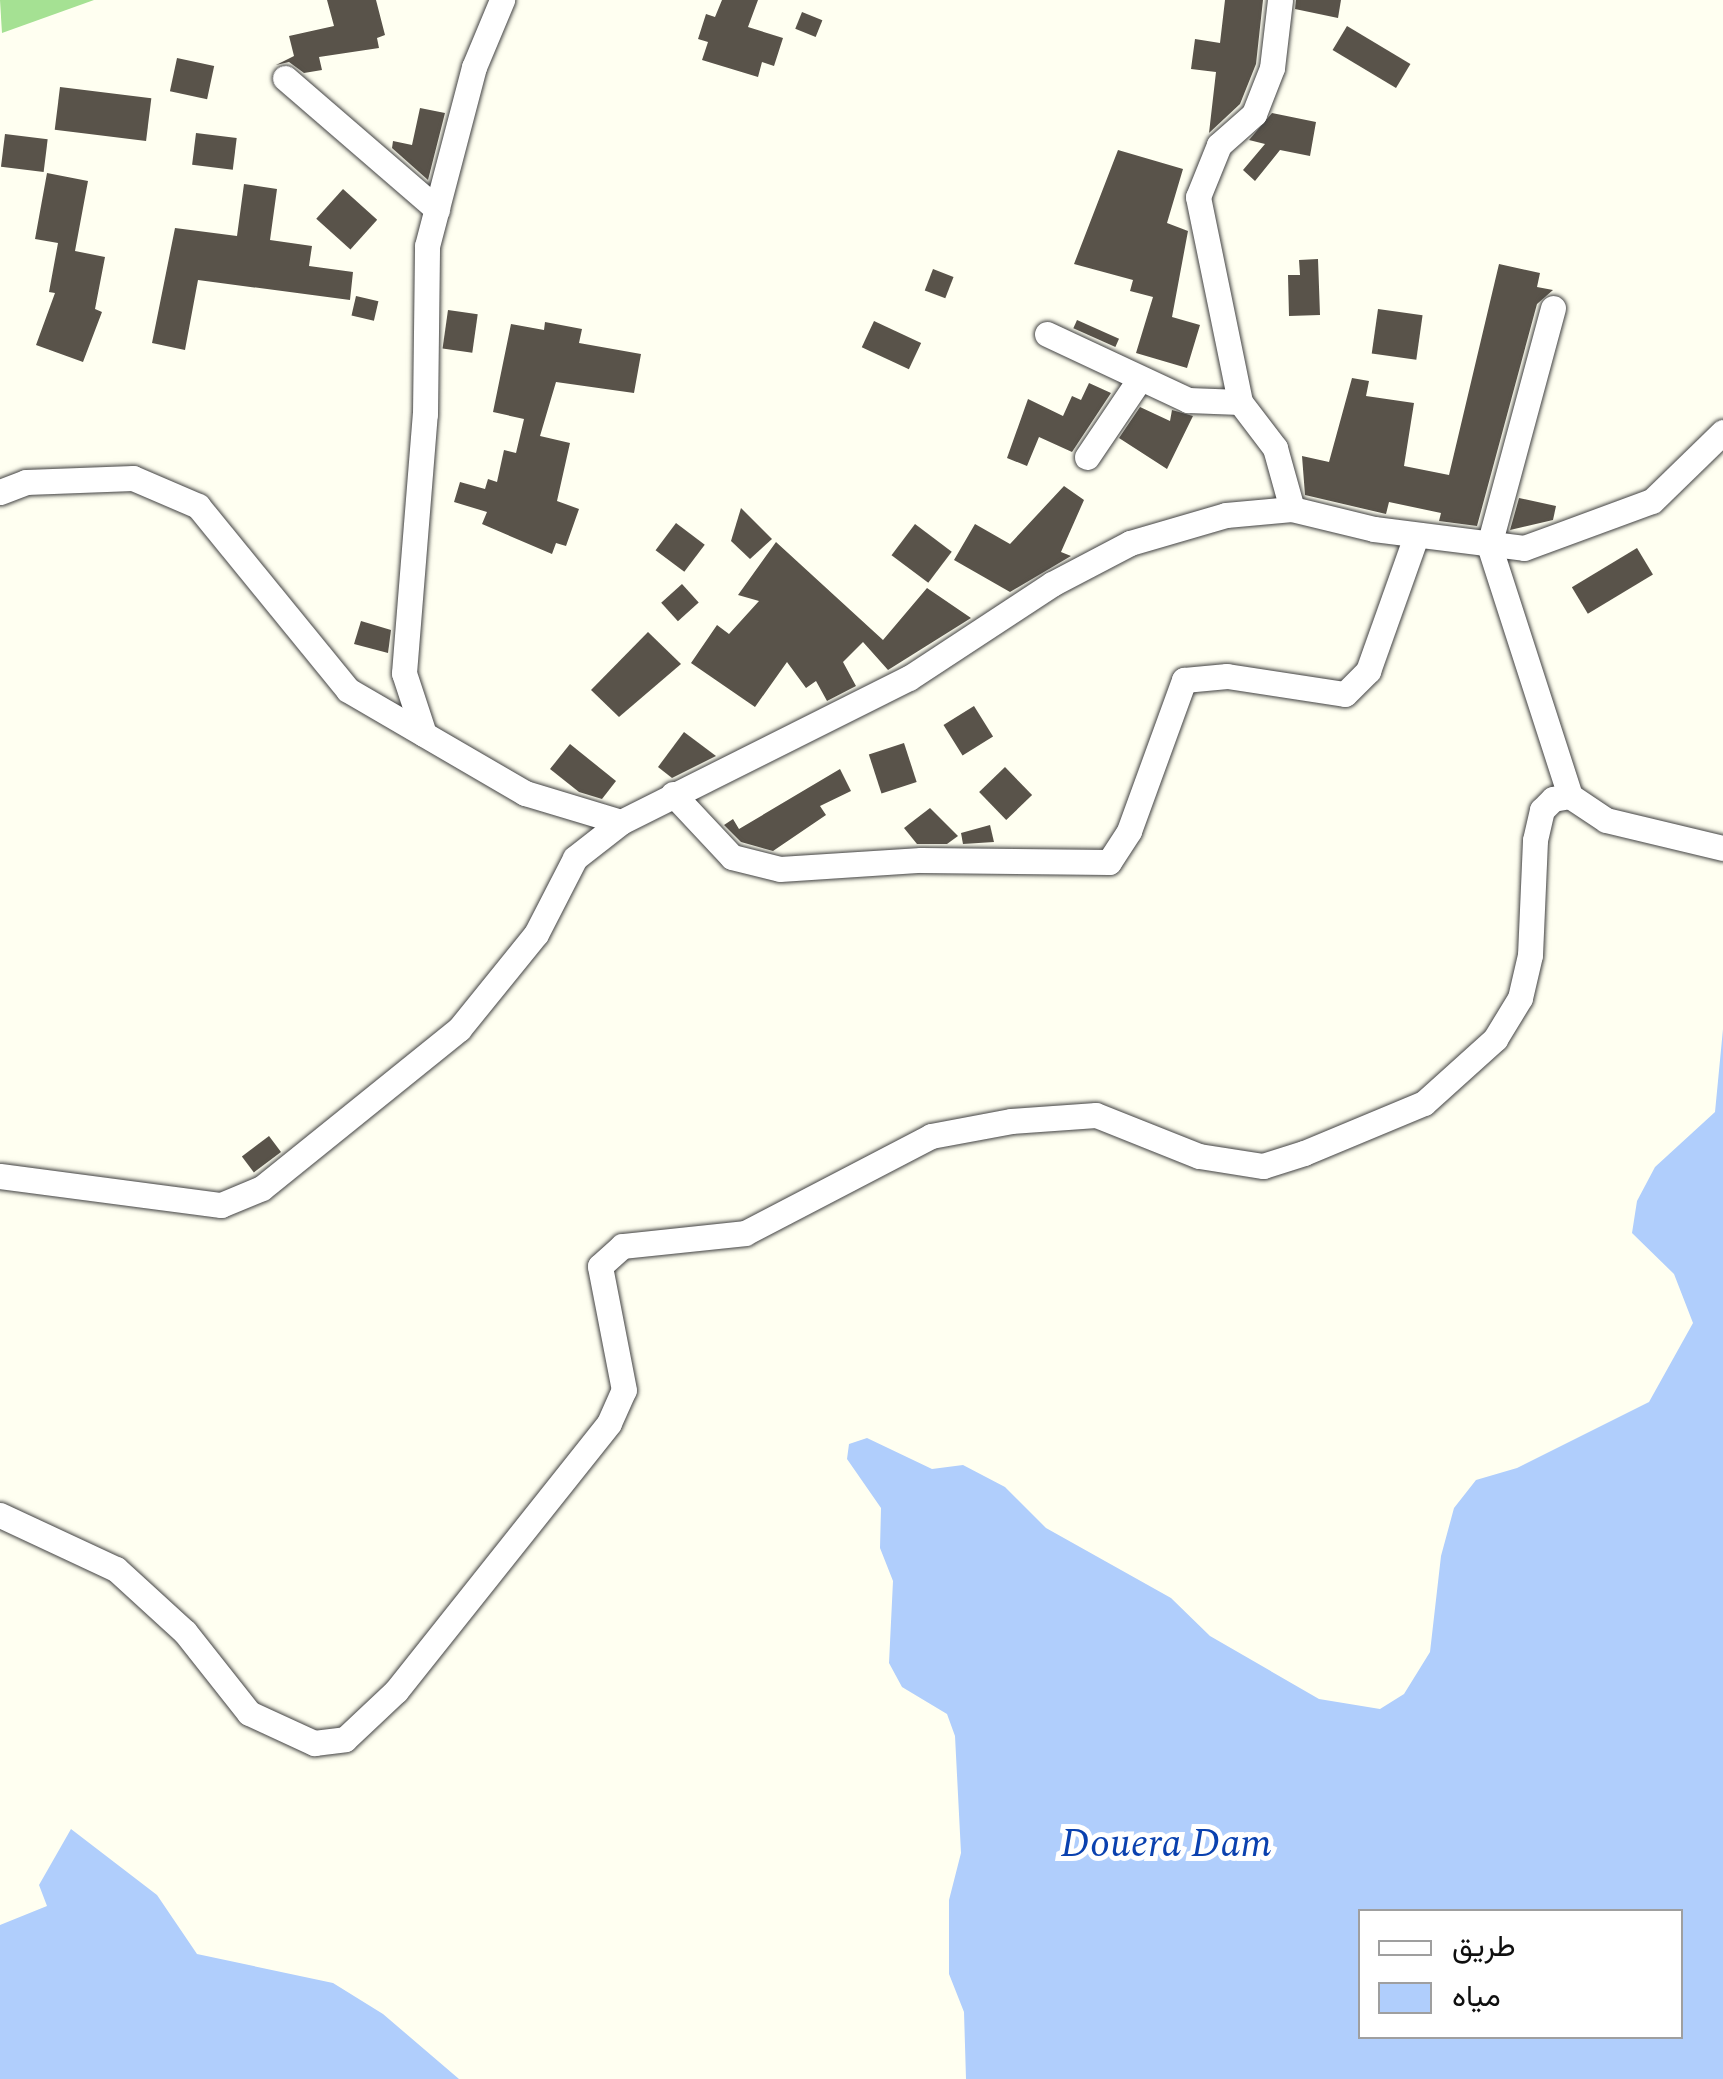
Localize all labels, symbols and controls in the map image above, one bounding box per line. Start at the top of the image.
water label: Douera Dam [1060,1821,1272,1869]
legend [1358,1909,1683,2039]
text: طريق [1452,1924,1516,1970]
text: مياه [1452,1974,1501,2020]

